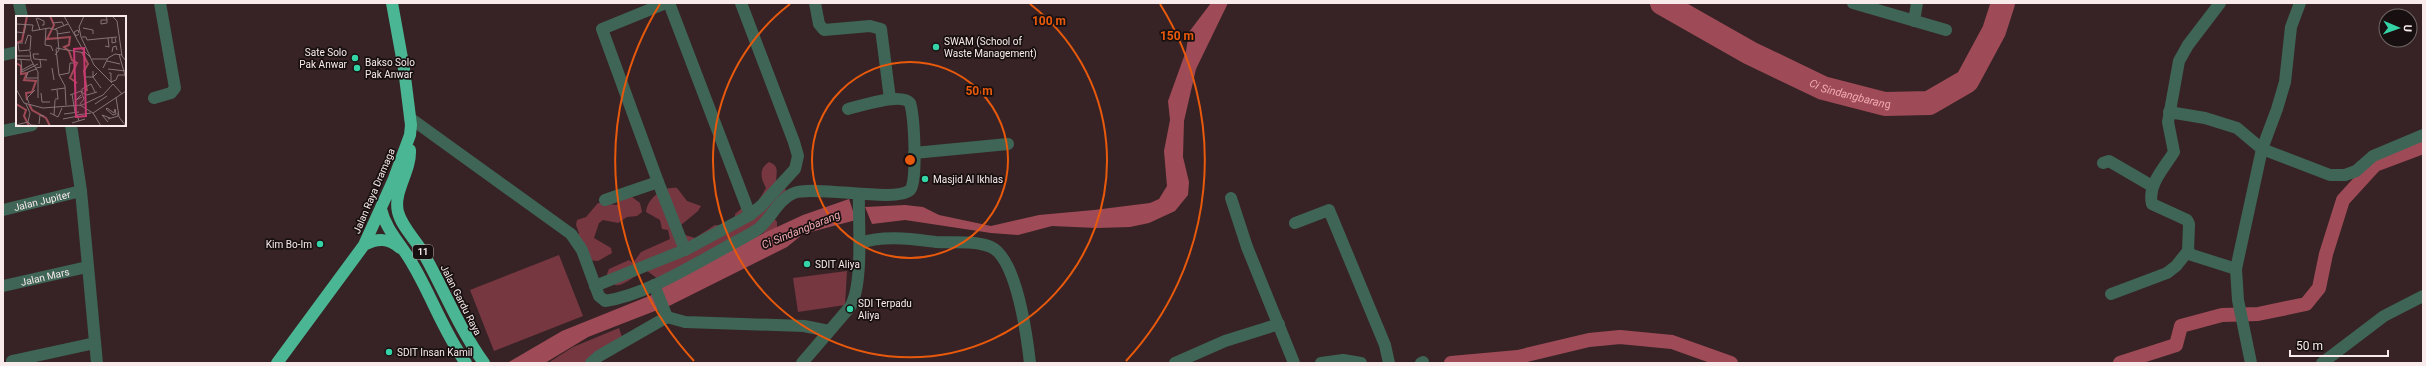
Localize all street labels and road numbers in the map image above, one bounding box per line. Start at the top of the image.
street label: Jalan Raya Dramaga [351,147,397,235]
street label: Jalan Jupiter [12,188,72,213]
road number: 11 [413,245,433,259]
street label: Jalan Gardu Raya [438,263,484,337]
street label: Jalan Mars [20,266,70,287]

